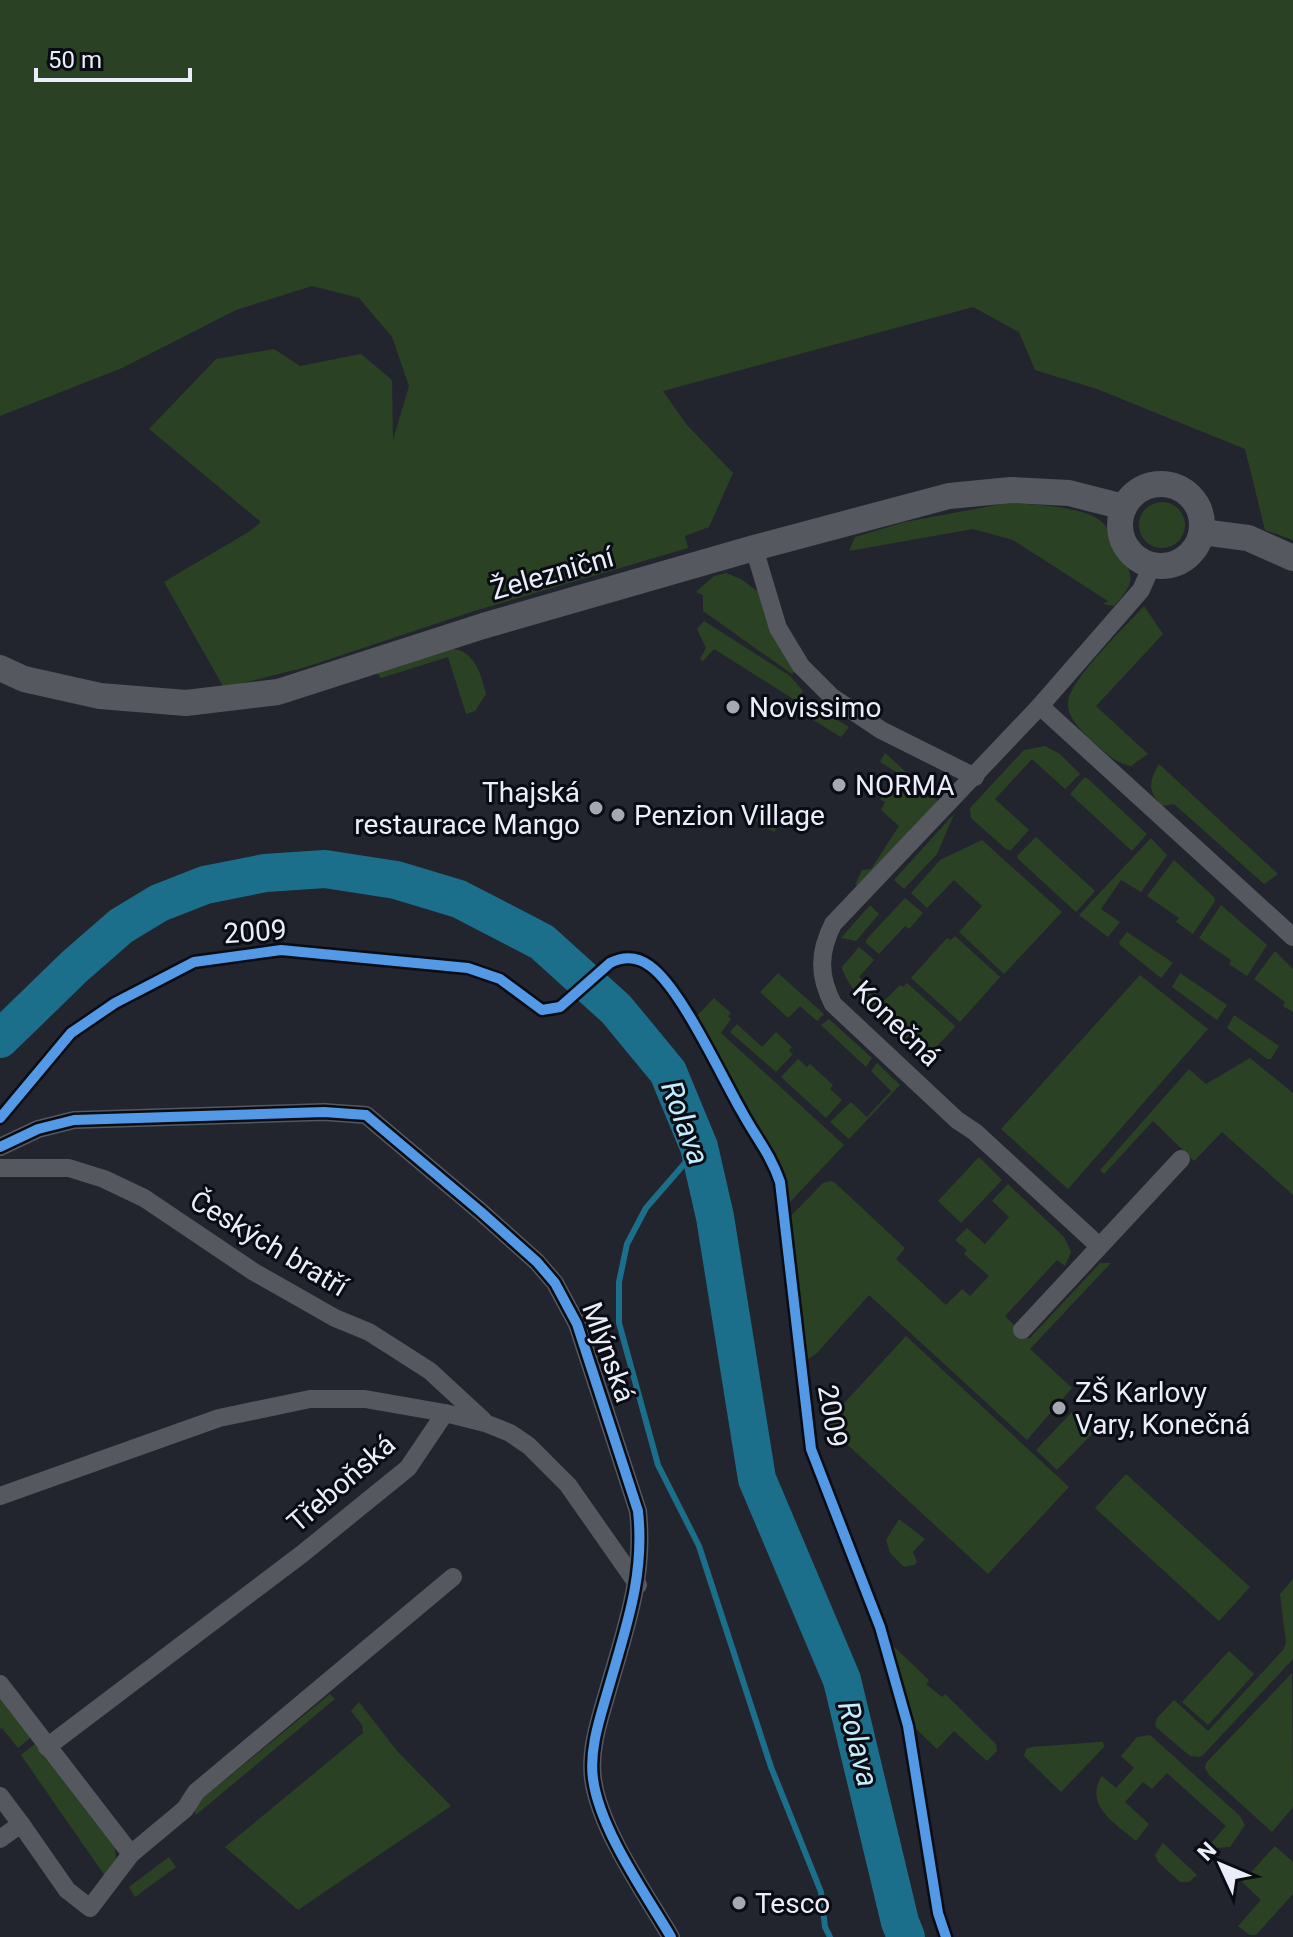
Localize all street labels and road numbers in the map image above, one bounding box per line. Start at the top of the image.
street label: Železniční [487,540,618,607]
street label: 2009 [222,913,288,950]
street label: Konečná [846,974,947,1073]
street label: Českých bratří [184,1184,354,1304]
street label: Mlýnská [575,1298,642,1407]
street label: 2009 [811,1382,854,1450]
street label: Třeboňská [281,1428,402,1539]

